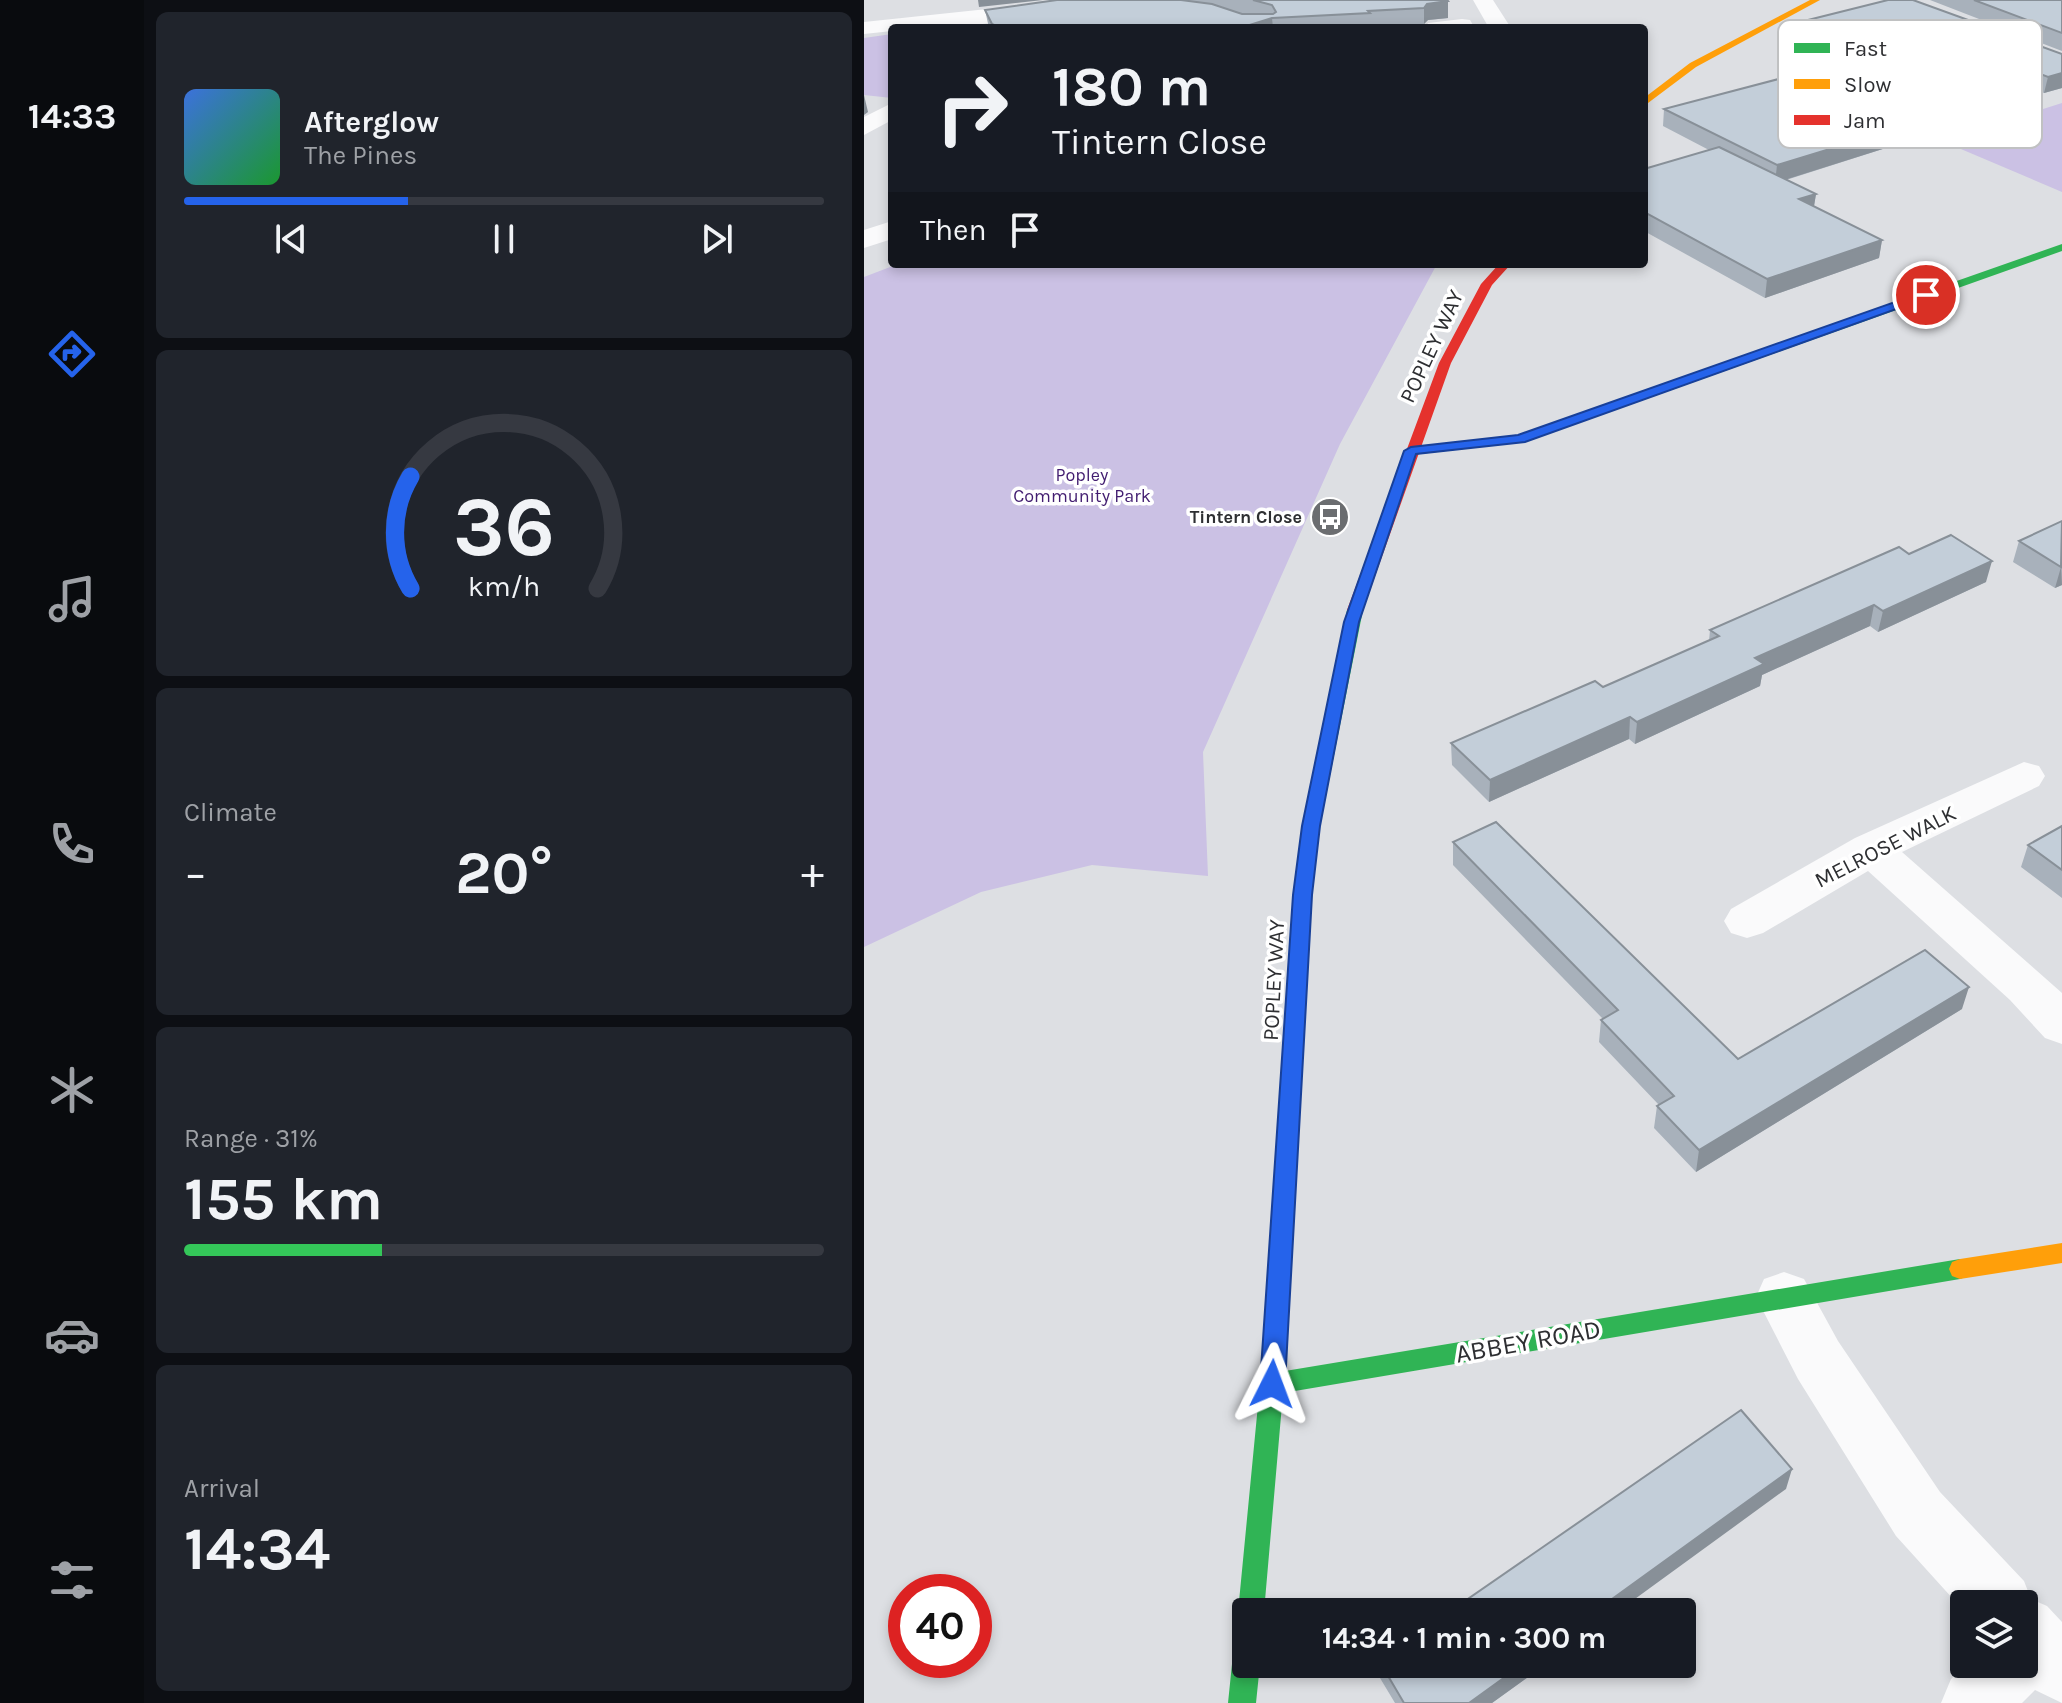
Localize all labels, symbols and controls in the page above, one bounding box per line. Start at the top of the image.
legend [1778,20,2042,148]
text: Fast [1844,36,1887,62]
text: 180 m [1052,54,1211,119]
icon: right [920,56,1024,160]
text: Slow [1844,72,1891,98]
text: 14:33 [28,95,116,137]
text: Afterglow [304,104,439,140]
text: Jam [1844,108,1886,134]
text: Tintern Close [1052,121,1267,163]
text: The Pines [304,140,417,171]
icon: arrive [1003,208,1047,252]
text: Then [920,212,987,248]
icon: previous [269,217,313,261]
icon: pause [482,217,526,261]
icon: next [695,217,739,261]
pin [1892,261,1960,329]
icon: arrive [1904,273,1948,317]
street label: POPLEY WAY [1394,286,1469,407]
icon: directions [44,326,100,382]
park label: Popley Community Park [1013,464,1151,507]
text: 36 [453,479,555,576]
bus stop icon: Tintern Close [1309,496,1351,538]
place label: Tintern Close [1190,506,1302,528]
text: km/h [468,570,540,603]
icon: music [44,571,100,627]
text: Climate [184,797,277,828]
street label: MELROSE WALK [1810,800,1960,894]
icon: phone [44,816,100,872]
text: 20° [455,838,553,908]
text: − [184,848,207,899]
text: + [801,848,824,899]
street label: POPLEY WAY [1258,919,1290,1041]
icon: climate [44,1062,100,1118]
text: Range · 31% [184,1123,318,1154]
text: 155 km [184,1164,383,1234]
icon: car [44,1307,100,1363]
street label: ABBEY ROAD [1453,1313,1603,1370]
position arrow [1230,1342,1314,1426]
text: Arrival [184,1473,260,1504]
text: 14:34 [184,1514,330,1584]
icon: filters [44,1552,100,1608]
speed limit sign: 40 [888,1574,992,1678]
map controls [1950,1590,2038,1678]
button: layers [1950,1590,2038,1678]
text: 14:34 · 1 min · 300 m [1322,1620,1606,1656]

